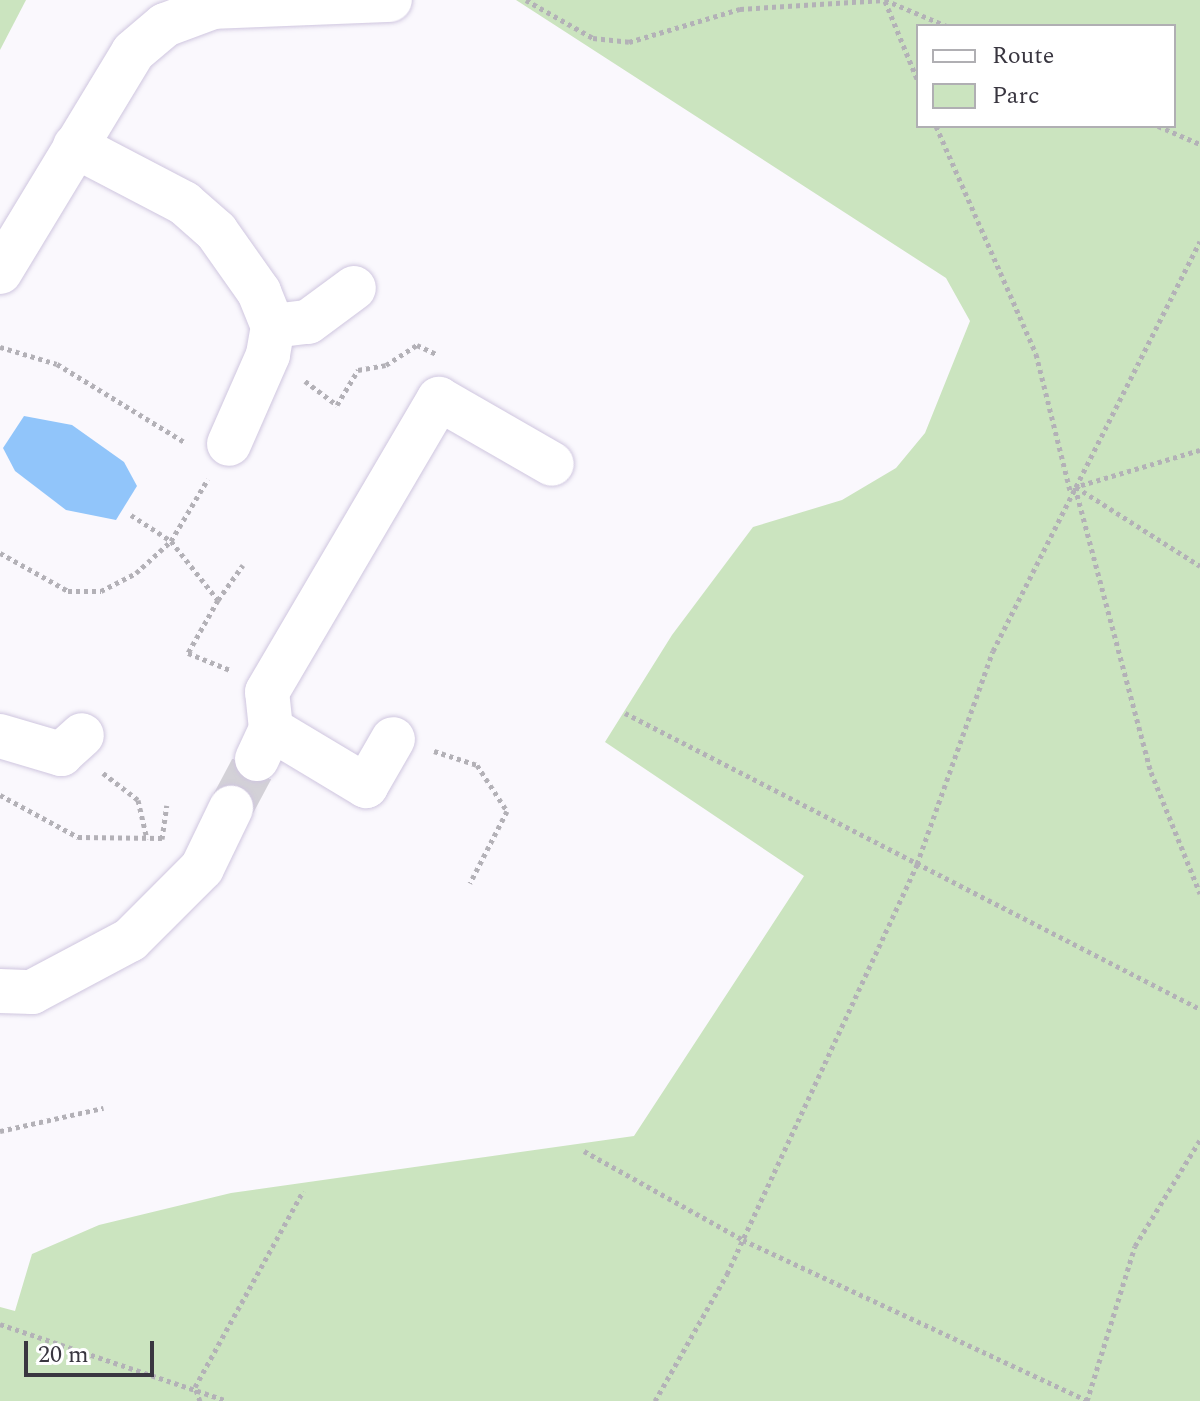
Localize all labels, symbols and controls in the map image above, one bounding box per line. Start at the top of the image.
legend [916,24,1176,128]
text: Route [992,38,1054,74]
text: Parc [992,78,1040,114]
scale bar [28,1325,158,1375]
text: 20 m [38,1337,89,1373]

